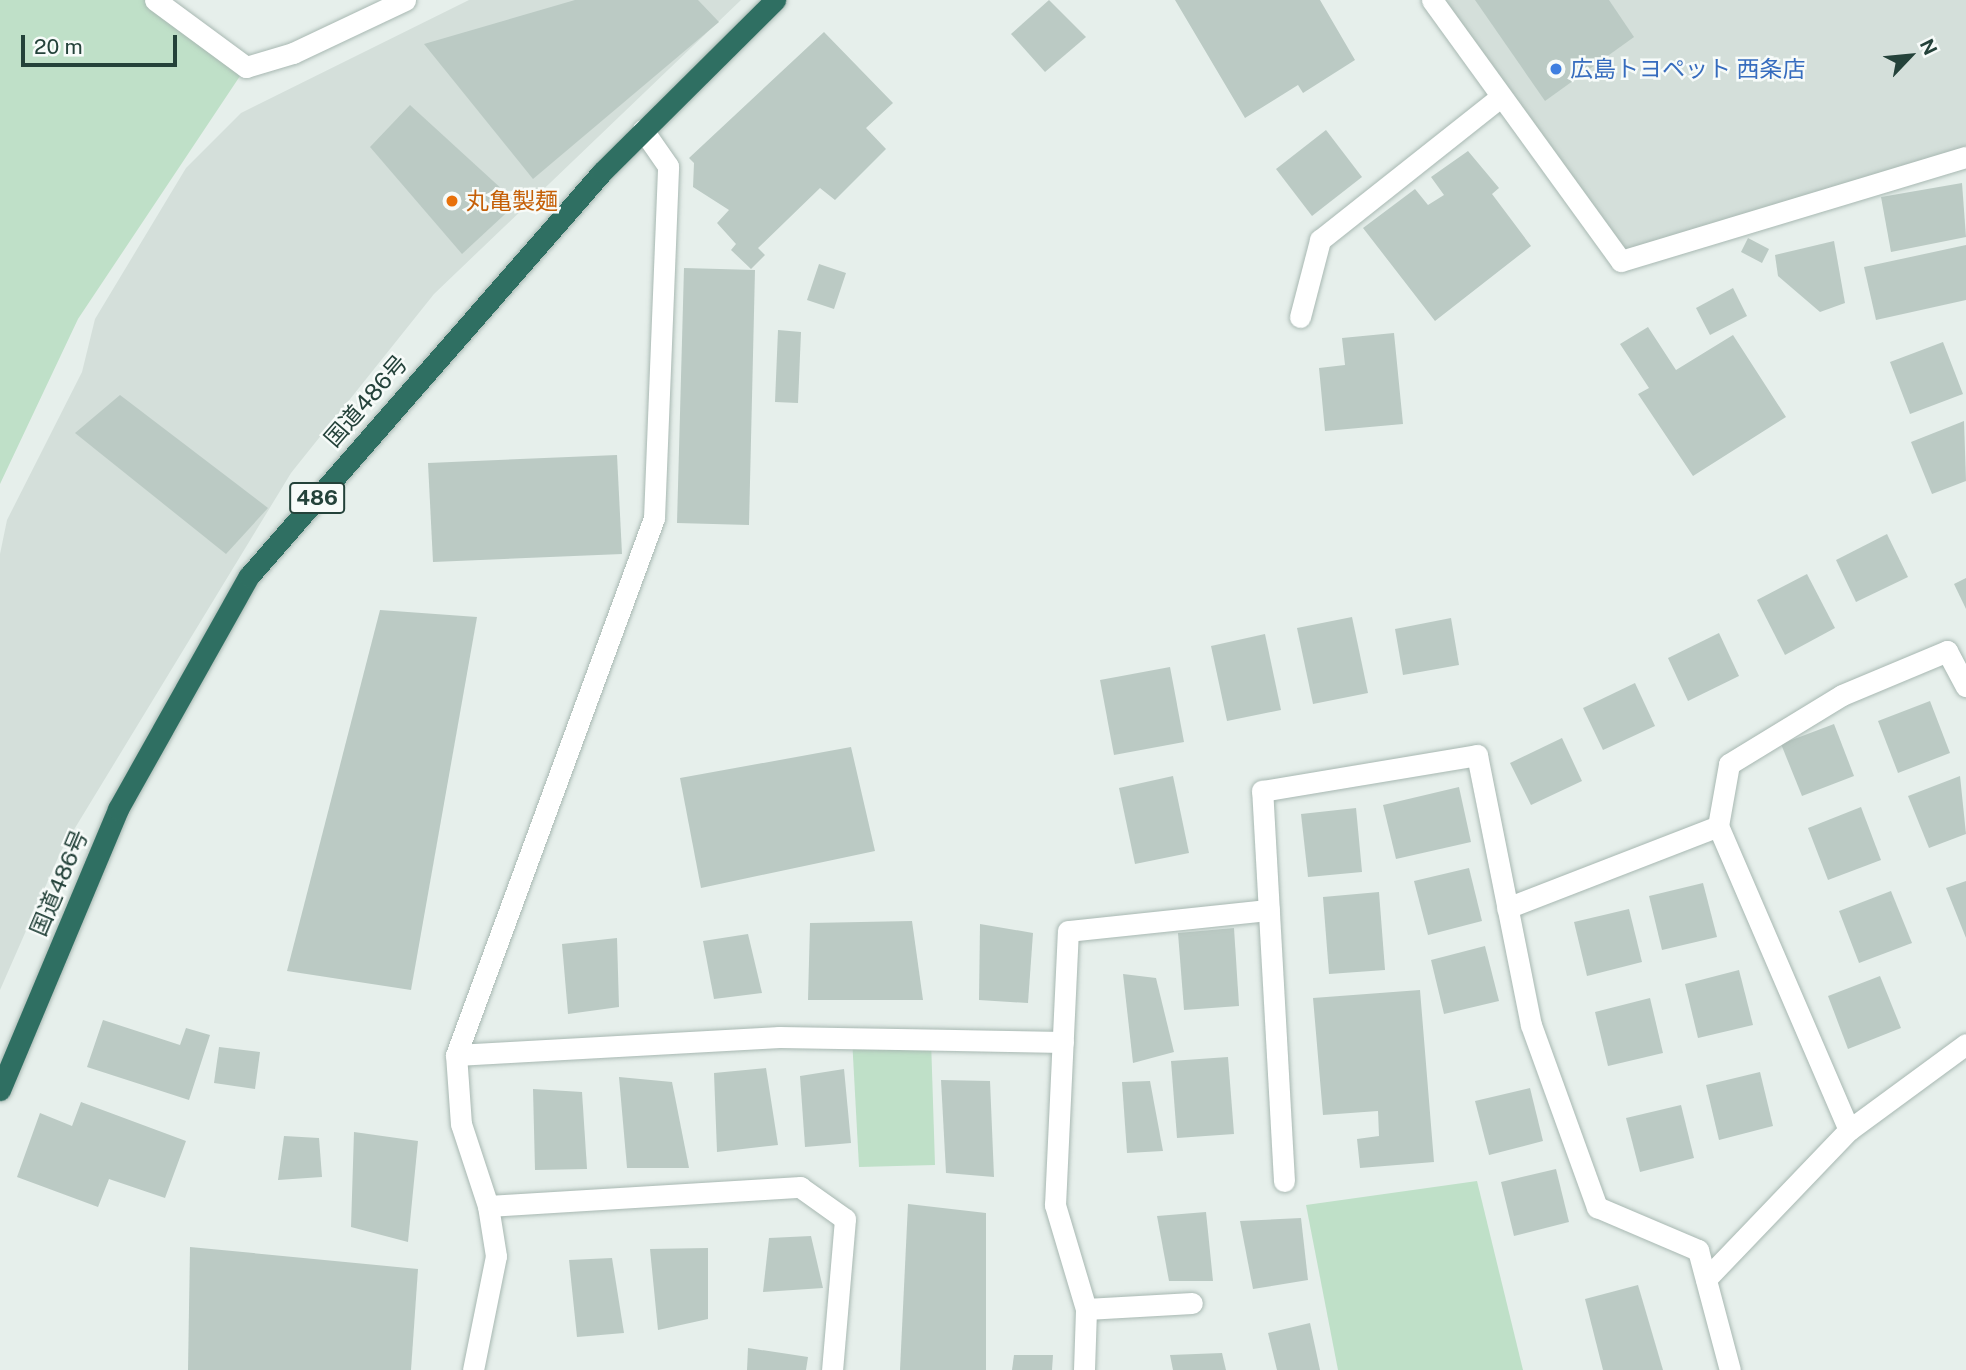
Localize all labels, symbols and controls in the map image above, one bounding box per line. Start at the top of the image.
scale bar [24,21,180,65]
north arrow [1875,21,1945,91]
text: 20 m [34,34,83,59]
text: N [1916,35,1942,58]
place label: 広島トヨペット 西条店 [1570,55,1806,83]
marker: 広島トヨペット 西条店 [1548,61,1564,77]
place label: 丸亀製麺 [466,187,558,215]
marker: 丸亀製麺 [444,193,460,209]
street label: 国道486号 [319,349,413,453]
road number: 486 [289,480,345,516]
street label: 国道486号 [24,826,94,940]

